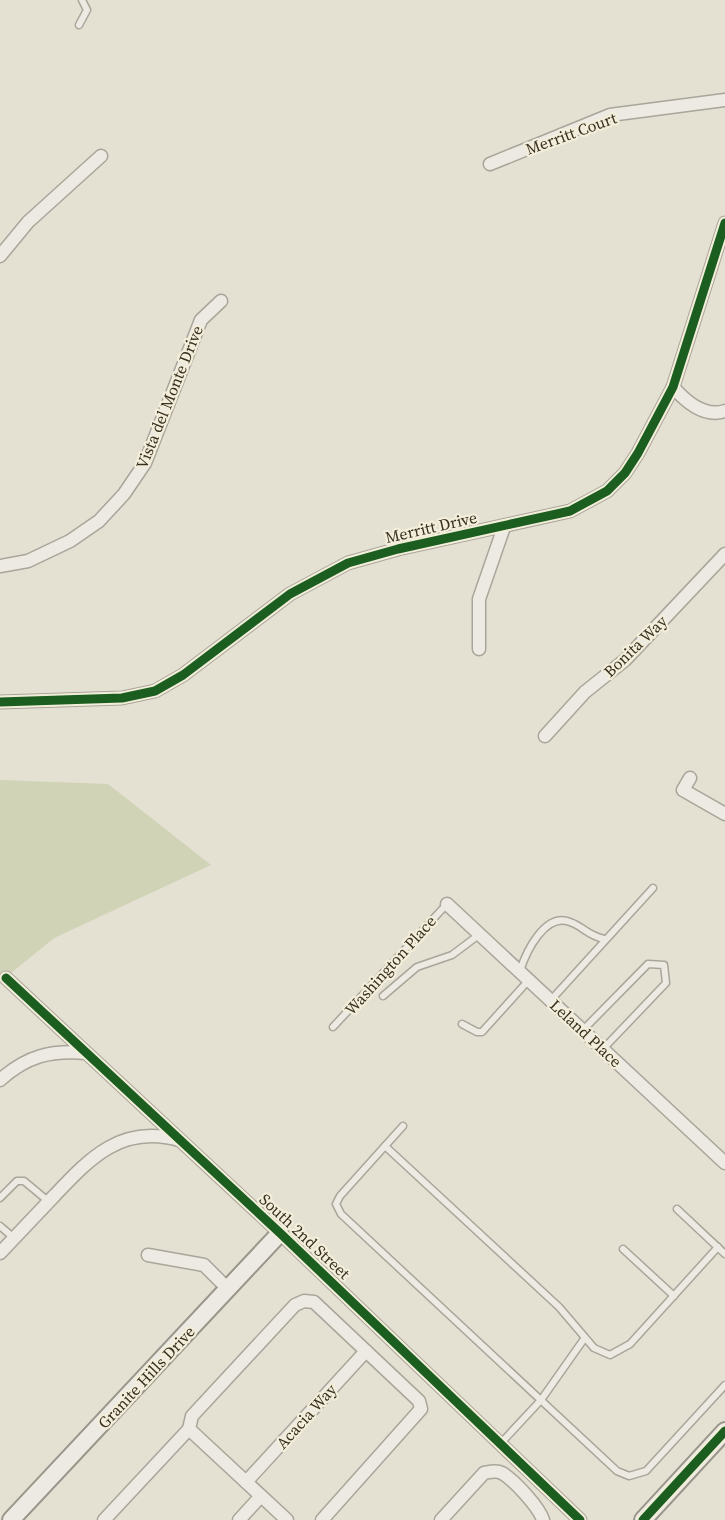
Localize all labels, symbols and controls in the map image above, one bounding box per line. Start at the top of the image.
street label: Merritt Court [523,106,620,160]
street label: Vista del Monte Drive [130,322,208,472]
street label: Merritt Drive [383,506,479,548]
street label: Bonita Way [598,610,672,682]
street label: Washington Place [339,910,441,1020]
street label: Leland Place [545,994,627,1072]
street label: South 2nd Street [255,1188,356,1284]
street label: Granite Hills Drive [93,1321,199,1433]
street label: Acacia Way [271,1378,342,1453]

